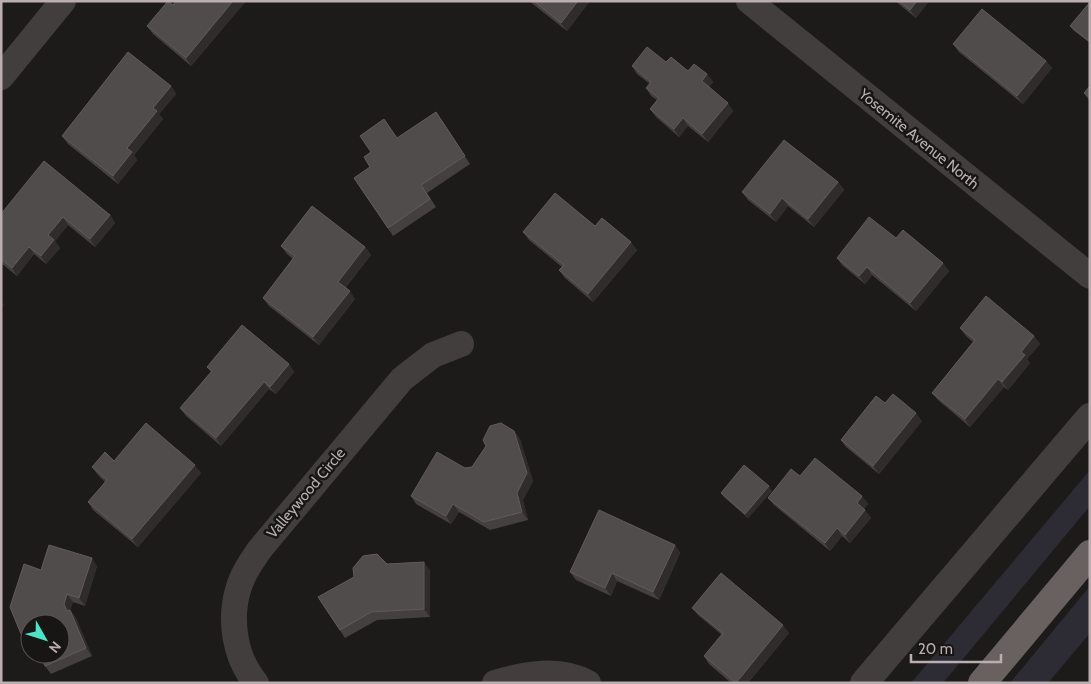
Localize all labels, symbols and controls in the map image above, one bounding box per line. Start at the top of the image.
street label: Yosemite Avenue North [855,84,983,193]
street label: Valleywood Circle [263,444,349,542]
north arrow [20,614,70,664]
scale bar [911,632,1001,664]
text: N [45,638,65,657]
text: 20 m [918,640,953,658]

